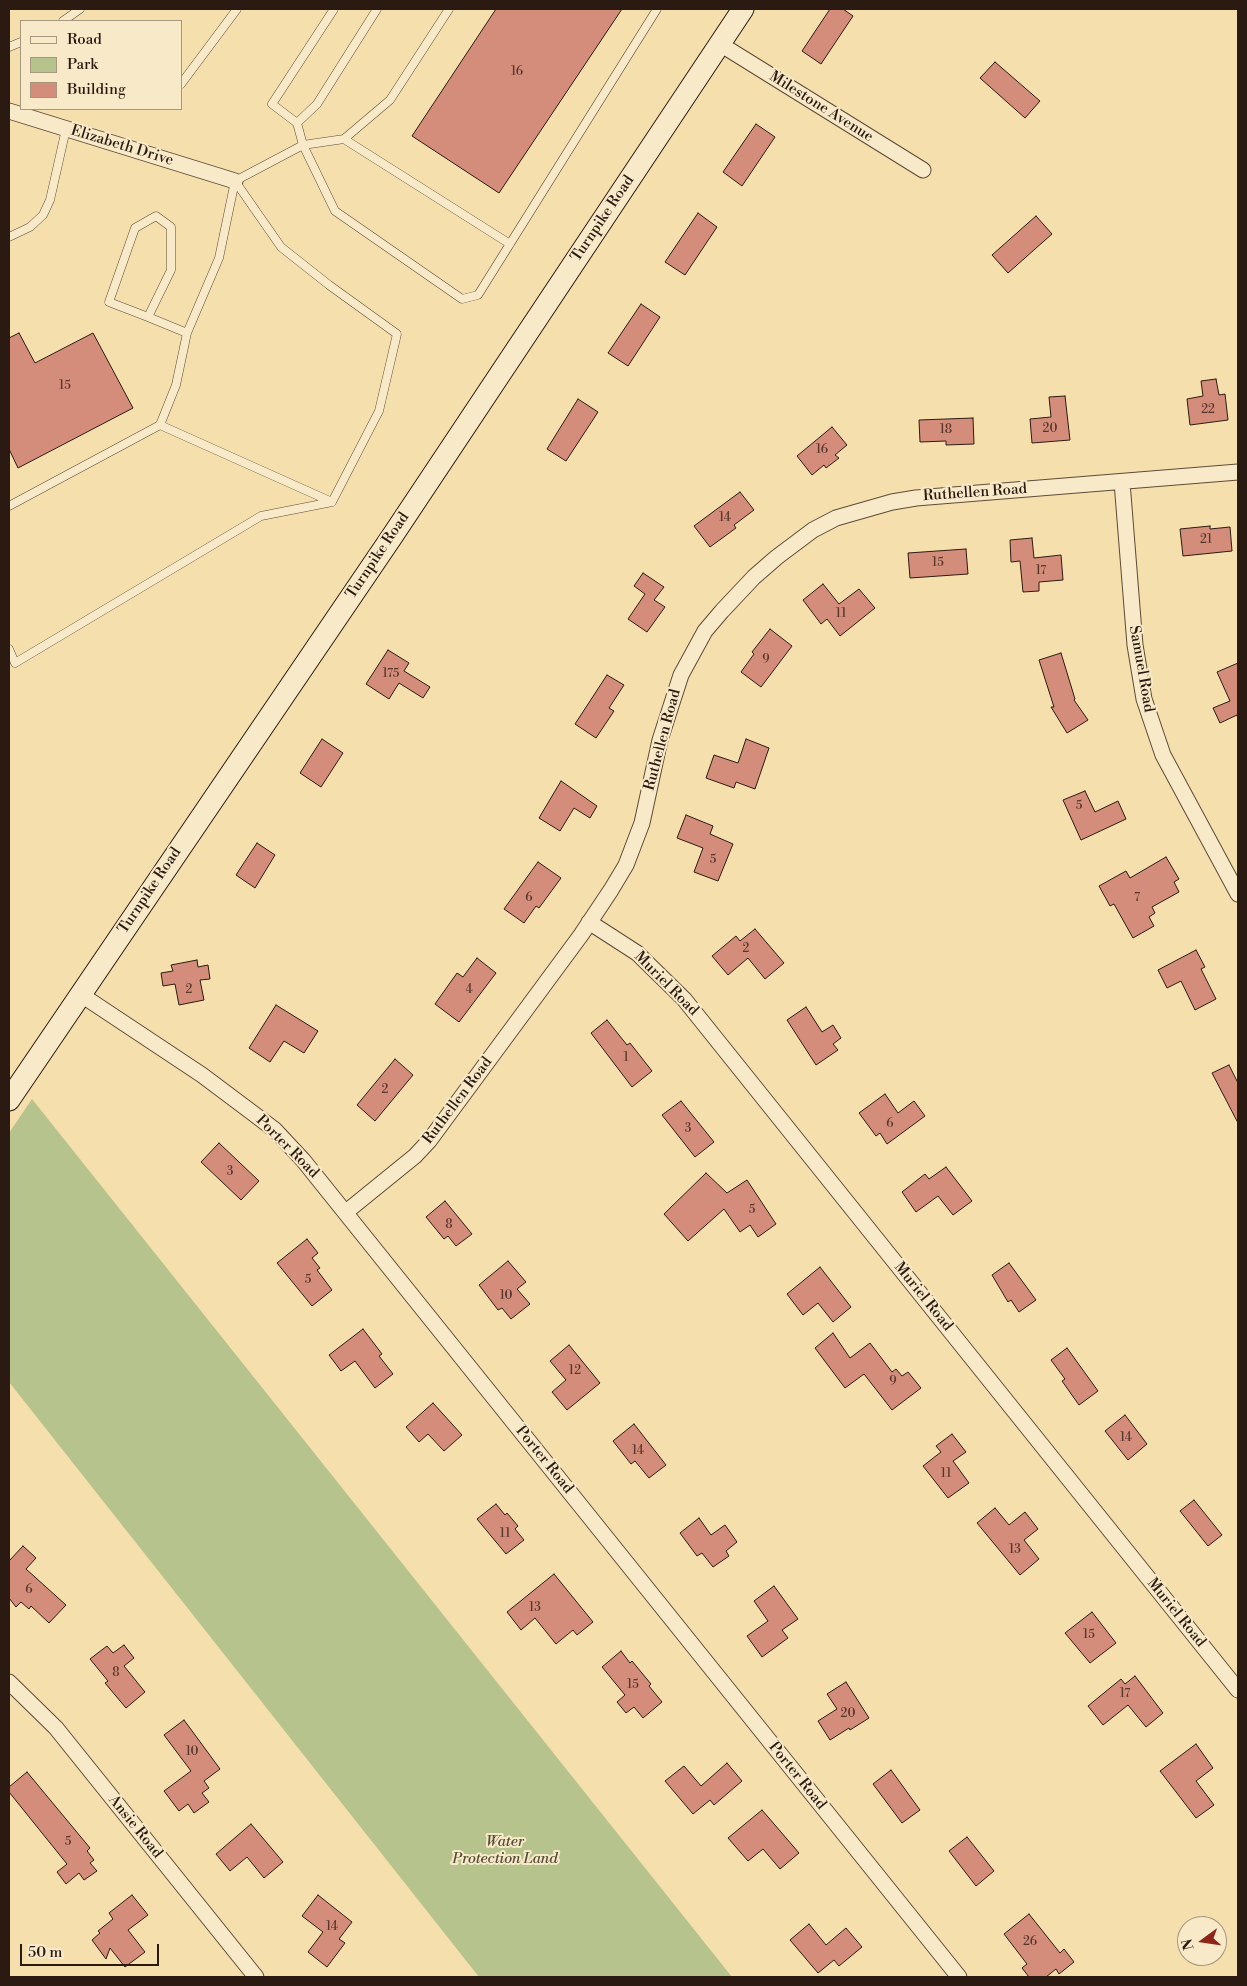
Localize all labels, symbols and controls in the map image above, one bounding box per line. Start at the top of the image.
legend [20,20,182,110]
text: Road [67,30,102,49]
text: Park [67,55,98,74]
house number: 16 [511,65,523,79]
street label: Milestone Avenue [766,68,876,146]
text: Building [67,80,126,99]
street label: Elizabeth Drive [69,122,175,170]
street label: Turnpike Road [567,172,639,266]
house number: 15 [59,379,71,393]
house number: 22 [1201,403,1215,417]
house number: 20 [1043,422,1057,436]
house number: 18 [940,423,952,437]
house number: 16 [816,443,828,457]
street label: Ruthellen Road [922,480,1028,506]
street label: Turnpike Road [342,509,414,603]
house number: 14 [719,511,731,525]
house number: 21 [1200,533,1212,547]
house number: 15 [932,556,944,570]
house number: 17 [1036,564,1046,578]
house number: 11 [836,607,846,621]
street label: Samuel Road [1125,624,1157,714]
house number: 9 [762,653,770,667]
house number: 175 [383,667,399,681]
street label: Ruthellen Road [641,687,685,793]
house number: 5 [1076,799,1082,813]
street label: Turnpike Road [114,844,186,938]
house number: 5 [710,853,716,867]
house number: 6 [525,891,533,905]
house number: 7 [1134,891,1140,905]
house number: 2 [743,942,749,956]
street label: Muriel Road [630,948,702,1020]
house number: 2 [186,983,192,997]
house number: 4 [465,983,473,997]
house number: 1 [623,1051,629,1065]
street label: Ruthellen Road [419,1054,497,1148]
house number: 2 [382,1083,388,1097]
street label: Porter Road [252,1112,322,1182]
house number: 6 [886,1117,894,1131]
house number: 3 [685,1122,691,1136]
house number: 3 [227,1165,233,1179]
house number: 5 [749,1203,755,1217]
house number: 8 [445,1218,453,1232]
street label: Muriel Road [890,1259,956,1335]
house number: 5 [305,1273,311,1287]
house number: 10 [500,1289,512,1303]
house number: 12 [569,1364,581,1378]
house number: 9 [889,1375,897,1389]
street label: Porter Road [511,1423,577,1497]
house number: 14 [1120,1431,1132,1445]
house number: 14 [632,1444,644,1458]
house number: 11 [941,1467,951,1481]
house number: 11 [500,1527,510,1541]
house number: 13 [1009,1543,1021,1557]
street label: Muriel Road [1143,1575,1209,1651]
house number: 6 [25,1583,33,1597]
house number: 13 [529,1601,541,1615]
house number: 15 [1083,1628,1095,1642]
house number: 8 [112,1666,120,1680]
house number: 15 [627,1678,639,1692]
house number: 17 [1120,1687,1130,1701]
house number: 20 [841,1707,855,1721]
street label: Porter Road [764,1739,830,1813]
house number: 10 [186,1745,198,1759]
street label: Ansie Road [104,1792,166,1862]
park label: Water Protection Land [452,1833,558,1868]
house number: 5 [65,1835,71,1849]
north arrow [1177,1916,1227,1966]
house number: 14 [326,1920,338,1934]
scale bar [22,1934,161,1966]
house number: 26 [1023,1935,1037,1949]
text: N [1178,1937,1198,1952]
text: 50 m [28,1943,62,1962]

